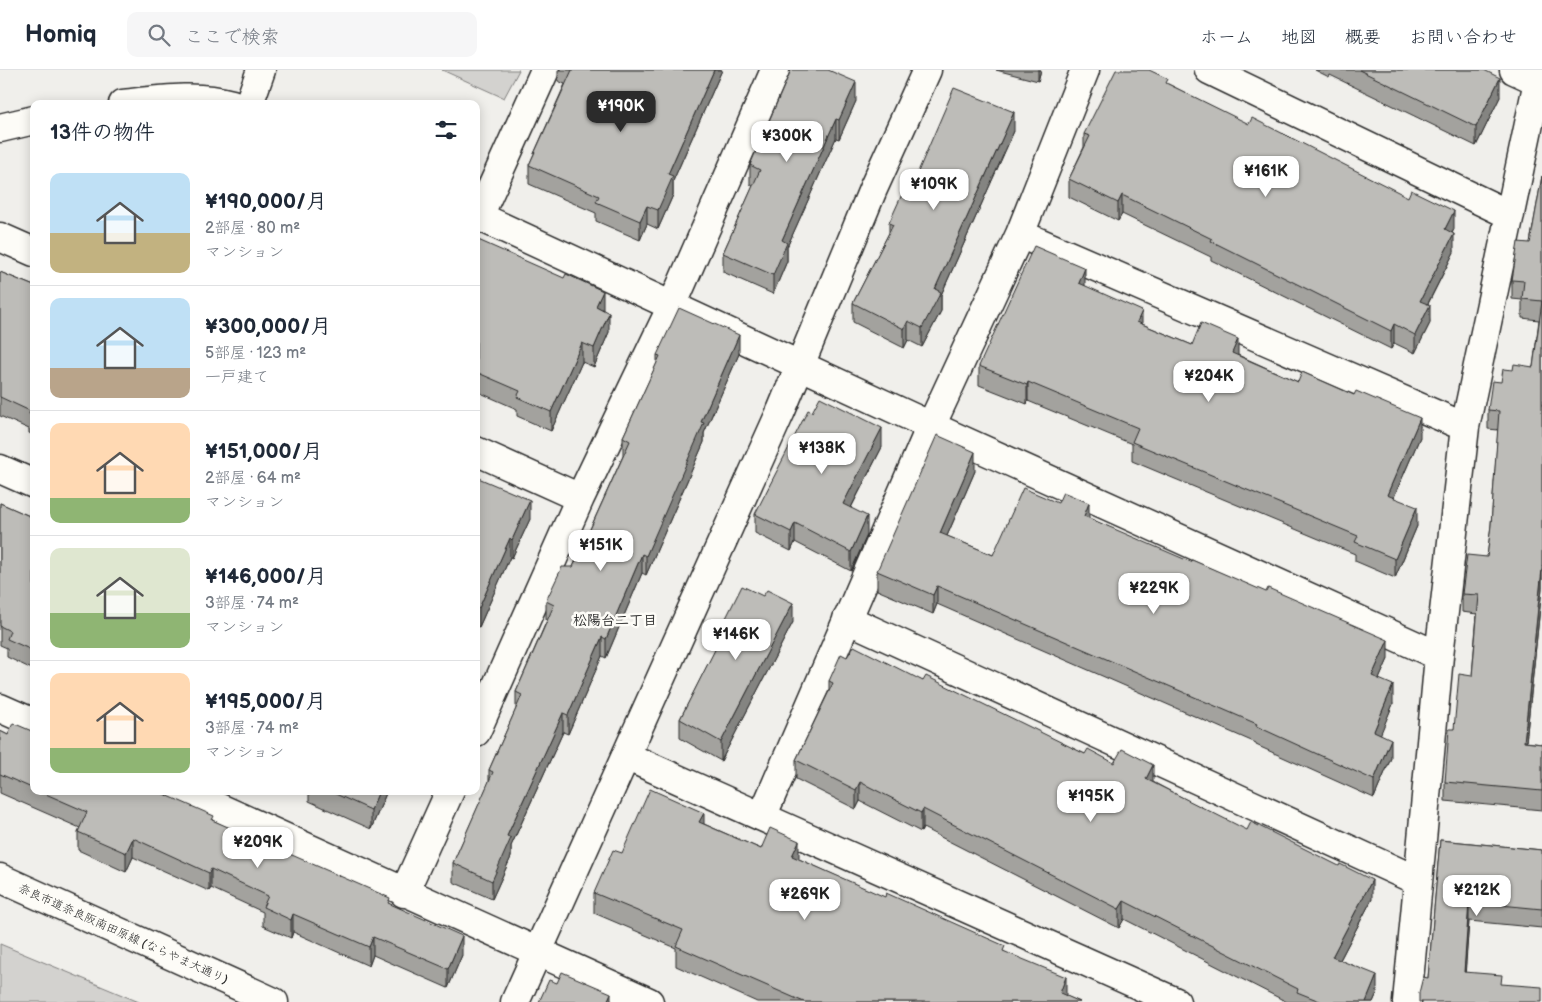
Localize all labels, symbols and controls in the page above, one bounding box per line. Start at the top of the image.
search box [127,12,477,57]
text: Homiq [25,20,97,49]
icon: search [145,21,173,49]
text: ここで検索 [185,26,280,49]
text: ホーム [1200,27,1253,48]
text: 地図 [1281,27,1317,48]
text: 概要 [1345,27,1381,48]
text: お問い合わせ [1409,27,1517,48]
pin: ¥190K [586,90,656,133]
text: ¥190K [598,97,644,116]
icon: filters [432,116,460,144]
text: 13件の物件 [50,120,155,145]
pin: ¥300K [752,121,822,163]
text: ¥300K [762,127,812,146]
pin: ¥161K [1231,156,1301,198]
text: ¥161K [1244,162,1288,181]
pin: ¥109K [899,168,969,211]
text: ¥109K [911,175,957,194]
text: ¥190,000/月 [205,189,327,214]
icon: home [90,193,150,253]
text: 2部屋 · 80 m² [205,219,300,238]
text: マンション [205,243,284,262]
text: ¥300,000/月 [205,314,331,339]
icon: home [90,318,150,378]
text: 5部屋 · 123 m² [205,344,306,363]
pin: ¥204K [1174,360,1244,403]
text: ¥204K [1184,367,1234,386]
text: 一戸建て [205,368,269,387]
pin: ¥138K [787,432,857,475]
text: ¥151,000/月 [205,439,323,464]
text: ¥138K [799,439,845,458]
icon: home [90,443,150,503]
text: 2部屋 · 64 m² [205,469,301,488]
text: マンション [205,493,284,512]
pin: ¥151K [566,530,636,572]
text: ¥151K [579,536,623,555]
text: ¥146,000/月 [205,564,327,589]
icon: home [90,568,150,628]
pin: ¥229K [1119,572,1189,615]
text: ¥229K [1129,579,1179,598]
text: 3部屋 · 74 m² [205,594,299,613]
district label: 松陽台二丁目 [573,612,657,629]
text: マンション [205,618,284,637]
pin: ¥146K [701,618,771,661]
text: ¥146K [713,625,759,644]
text: ¥195,000/月 [205,689,326,714]
icon: home [90,693,150,753]
text: 3部屋 · 74 m² [205,719,299,738]
text: マンション [205,743,284,762]
pin: ¥195K [1056,780,1126,823]
text: ¥195K [1068,787,1114,806]
pin: ¥209K [223,826,293,869]
text: ¥209K [233,833,283,852]
pin: ¥212K [1442,874,1512,917]
pin: ¥269K [770,878,840,921]
street label: 奈良市道奈良阪南田原線 (ならやま大通り) [16,881,230,987]
text: ¥212K [1454,881,1500,900]
text: ¥269K [780,885,830,904]

